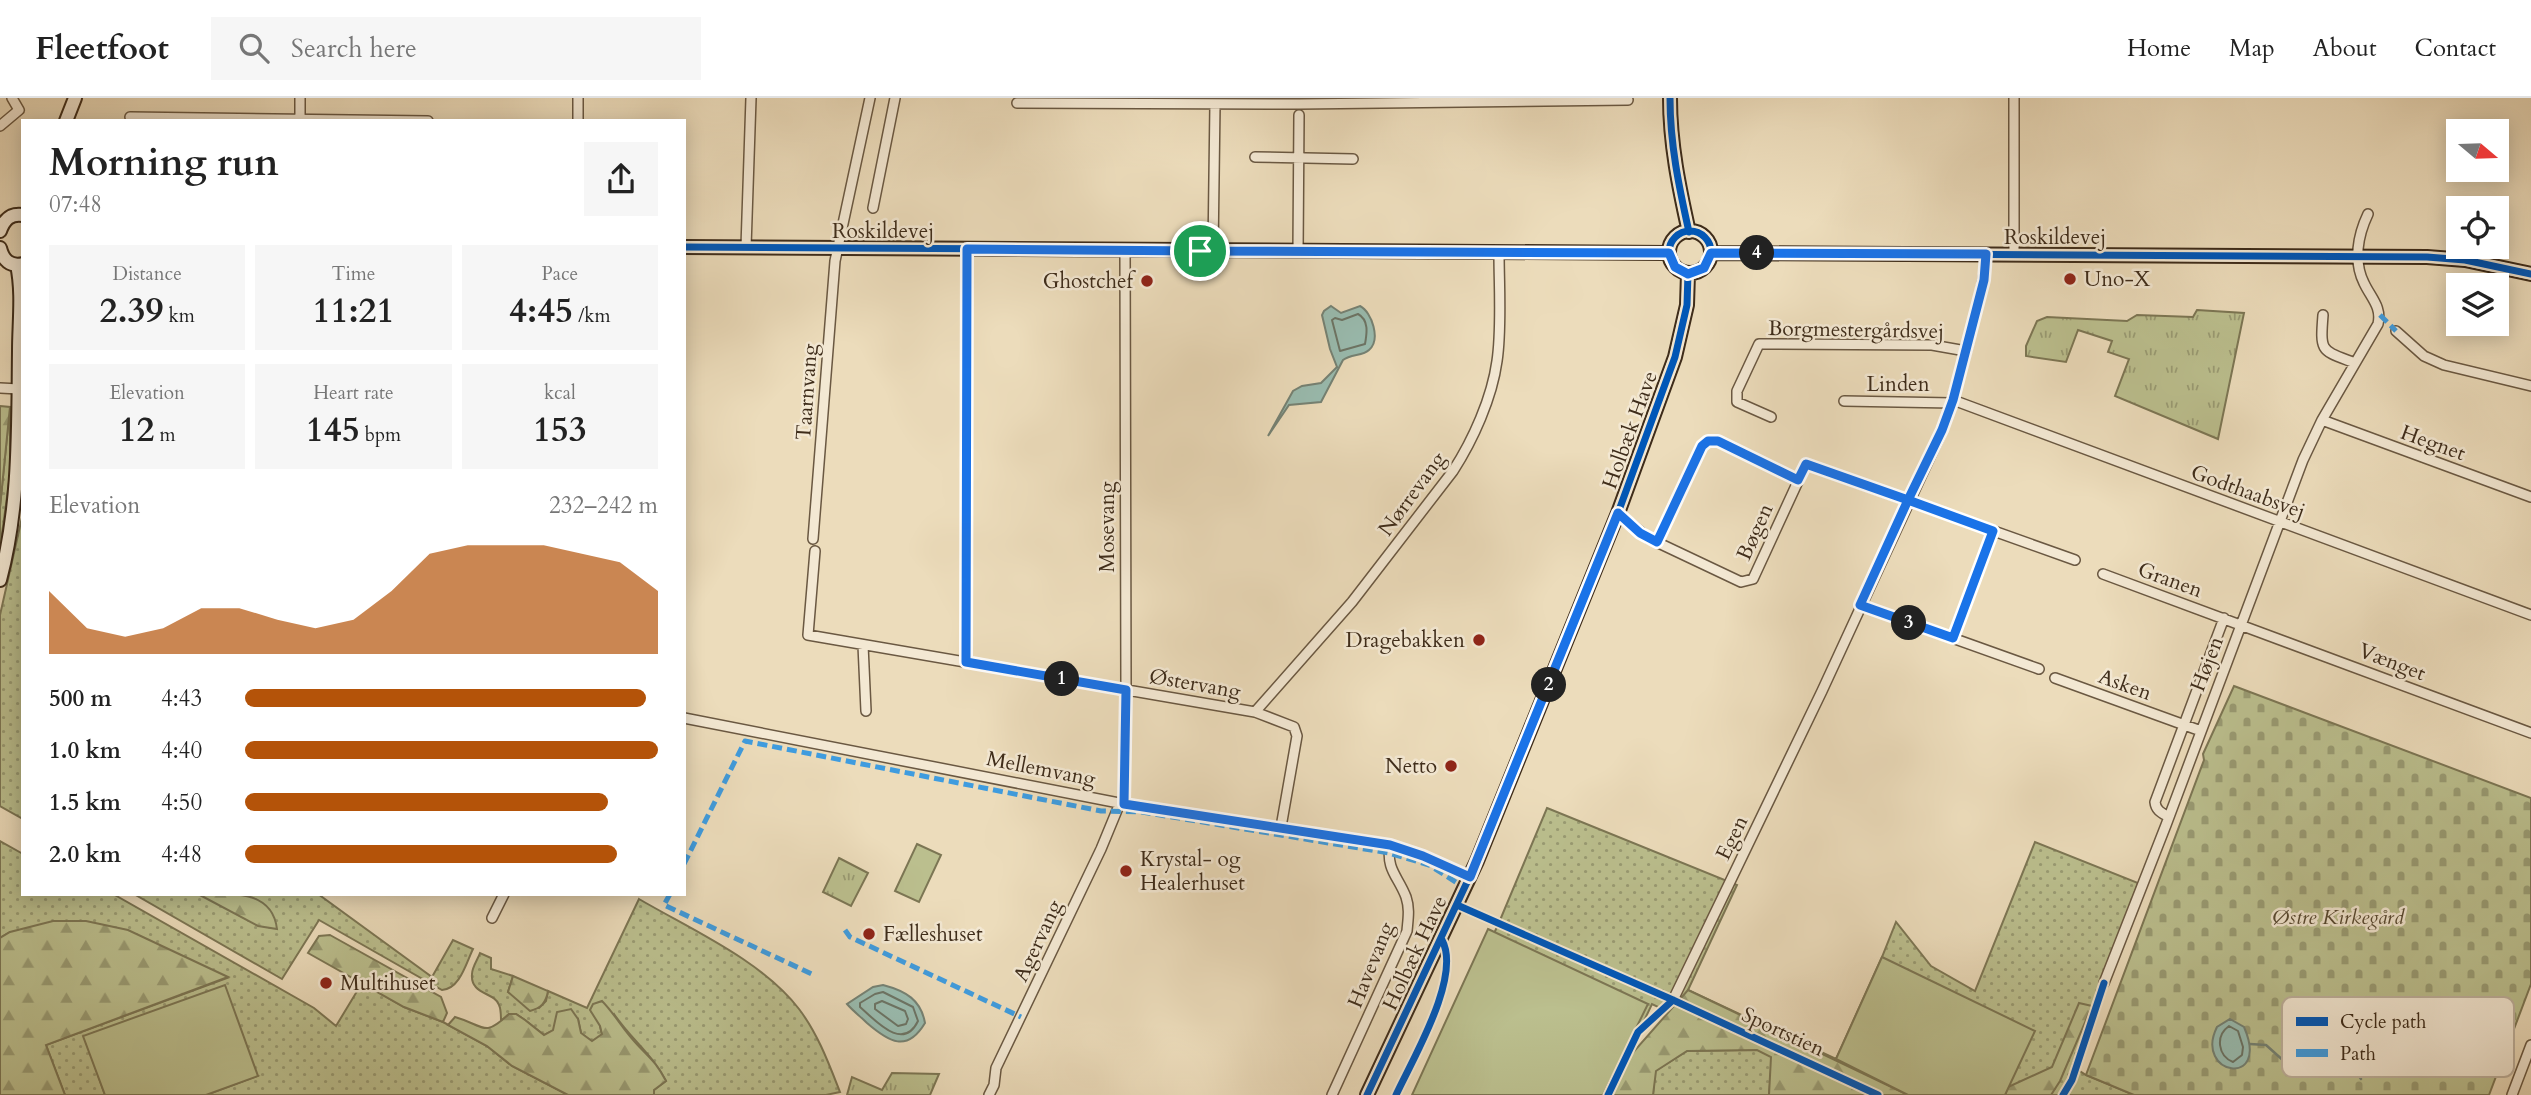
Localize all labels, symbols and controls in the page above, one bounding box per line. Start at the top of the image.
search box [211,17,701,80]
text: Fleetfoot [35,26,169,71]
icon: search [235,29,273,67]
text: Search here [291,31,417,66]
text: Home [2127,32,2191,65]
text: Map [2229,32,2275,65]
text: About [2313,32,2377,65]
text: Contact [2415,32,2496,65]
north arrow [2446,119,2510,182]
map controls [2446,119,2509,336]
text: Morning run [49,137,279,189]
button: share [584,142,658,216]
text: 07:48 [49,189,102,220]
button: locate [2446,196,2509,259]
street label: Roskildevej [832,217,934,246]
pin [1170,221,1230,281]
street label: Roskildevej [2004,223,2106,252]
icon: arrive [1181,232,1219,270]
pin: 4 [1740,236,1774,270]
text: 4 [1752,239,1761,265]
text: Distance [112,261,182,287]
text: Time [332,261,375,287]
text: Pace [541,261,578,287]
place label: Uno-X [2084,265,2151,294]
place label: Ghostchef [1043,267,1137,296]
marker: Uno-X [2062,271,2078,287]
marker: Ghostchef [1139,273,1155,289]
button: layers [2446,273,2509,336]
text: 2.39 [100,287,163,335]
text: 11:21 [313,287,394,335]
text: 4:45 [509,287,573,335]
text: km [163,303,195,329]
text: /km [573,303,611,329]
street label: Borgmestergårdsvej [1768,314,1944,346]
street label: Taarnvang [789,343,825,441]
street label: Holbæk Have [1595,367,1665,493]
street label: Linden [1866,370,1930,399]
text: Elevation [109,380,185,406]
text: Heart rate [313,380,394,406]
text: kcal [544,380,576,406]
text: 12 [119,406,155,454]
text: 145 [306,406,360,454]
text: 153 [533,406,587,454]
street label: Hegnet [2397,418,2470,468]
text: m [155,422,176,448]
text: bpm [360,422,401,448]
street label: Nørrevang [1371,446,1453,542]
street label: Godthaabsvej [2187,458,2309,526]
street label: Mosevang [1093,481,1122,573]
text: Elevation [49,490,140,521]
text: 232–242 m [549,490,658,521]
street label: Bøgen [1730,499,1780,565]
street label: Granen [2134,555,2206,605]
pin: 3 [1892,606,1926,640]
text: 3 [1904,609,1913,635]
place label: Dragebakken [1346,626,1465,655]
marker: Dragebakken [1471,632,1487,648]
street label: Højen [2183,632,2231,696]
street label: Vænget [2354,636,2430,688]
pin: 1 [1044,662,1080,696]
street label: Østervang [1147,662,1243,706]
street label: Asken [2094,662,2156,708]
text: 1 [1057,665,1066,691]
pin: 2 [1532,668,1566,702]
text: 2 [1544,671,1553,697]
text: 500 m [49,683,112,714]
text: 4:43 [161,683,202,714]
text: 1.0 km [49,735,121,766]
text: 4:40 [161,735,202,766]
street label: Mellemvang [984,744,1098,794]
place label: Netto [1385,752,1437,781]
marker: Netto [1443,758,1459,774]
text: 1.5 km [49,787,121,818]
text: 4:50 [161,787,202,818]
street label: Egen [1709,811,1755,865]
text: 2.0 km [49,839,121,870]
text: 4:48 [161,839,202,870]
place label: Krystal- og Healerhuset [1140,845,1245,898]
marker: Krystal- og Healerhuset [1118,863,1134,879]
street label: Holbæk Have [1376,891,1454,1015]
street label: Agervang [1006,895,1070,987]
park label: Østre Kirkegård [2272,903,2405,932]
street label: Havevang [1341,918,1401,1012]
place label: Fælleshuset [883,920,983,949]
marker: Fælleshuset [861,926,877,942]
place label: Multihuset [340,969,436,998]
marker: Multihuset [318,975,334,991]
legend [2282,997,2514,1077]
street label: Sportstien [1737,1000,1829,1064]
text: Cycle path [2340,1009,2427,1035]
text: Path [2340,1041,2376,1067]

